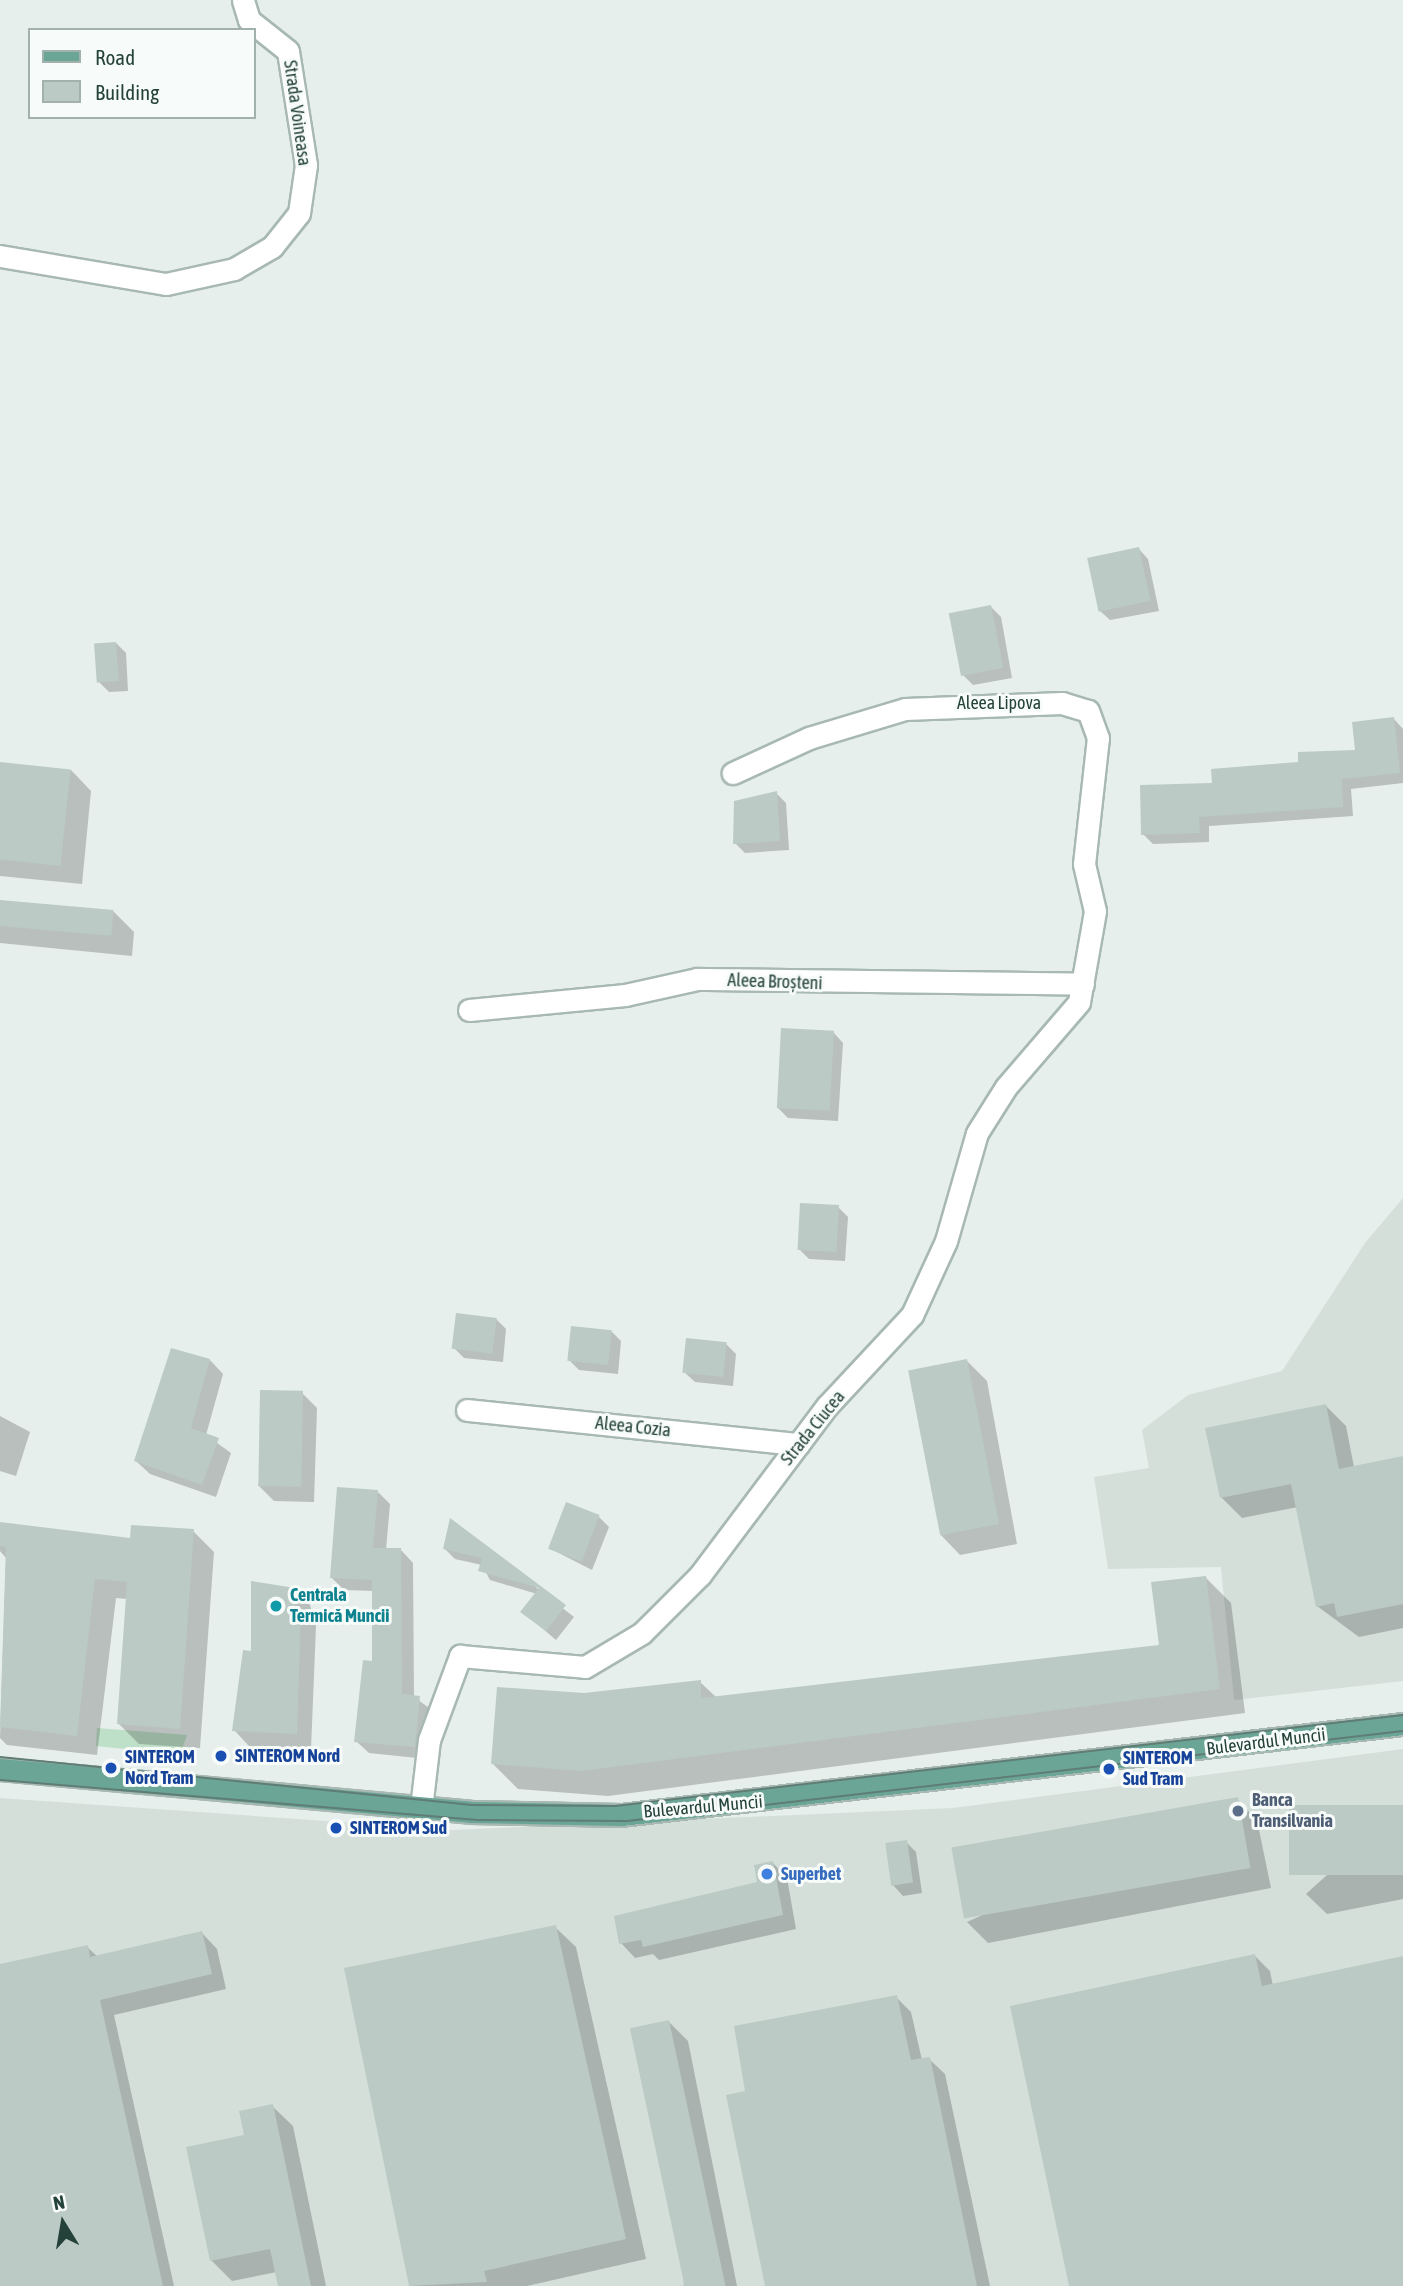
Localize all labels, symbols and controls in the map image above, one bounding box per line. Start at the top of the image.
legend [28,28,256,119]
text: Road [95,45,135,69]
street label: Strada Voineasa [279,59,315,167]
text: Building [95,80,159,104]
street label: Aleea Lipova [957,692,1041,714]
street label: Aleea Broșteni [727,970,823,994]
street label: Strada Ciucea [776,1386,850,1470]
street label: Aleea Cozia [594,1412,672,1442]
place label: Centrala Termică Muncii [290,1585,389,1628]
marker: Centrala Termică Muncii [268,1598,284,1614]
street label: Bulevardul Muncii [1205,1724,1327,1760]
place label: SINTEROM Nord [235,1745,340,1767]
place label: SINTEROM Nord Tram [125,1747,195,1790]
marker: SINTEROM Nord [213,1748,229,1764]
place label: SINTEROM Sud Tram [1123,1748,1193,1790]
marker: SINTEROM Nord Tram [103,1760,119,1776]
marker: SINTEROM Sud Tram [1101,1761,1117,1777]
place label: Banca Transilvania [1252,1790,1333,1832]
street label: Bulevardul Muncii [642,1791,764,1823]
marker: Banca Transilvania [1230,1803,1246,1819]
place label: SINTEROM Sud [350,1817,447,1839]
marker: SINTEROM Sud [328,1820,344,1836]
place label: Superbet [781,1863,841,1885]
marker: Superbet [759,1866,775,1882]
north arrow [28,2188,98,2258]
text: N [51,2191,67,2214]

